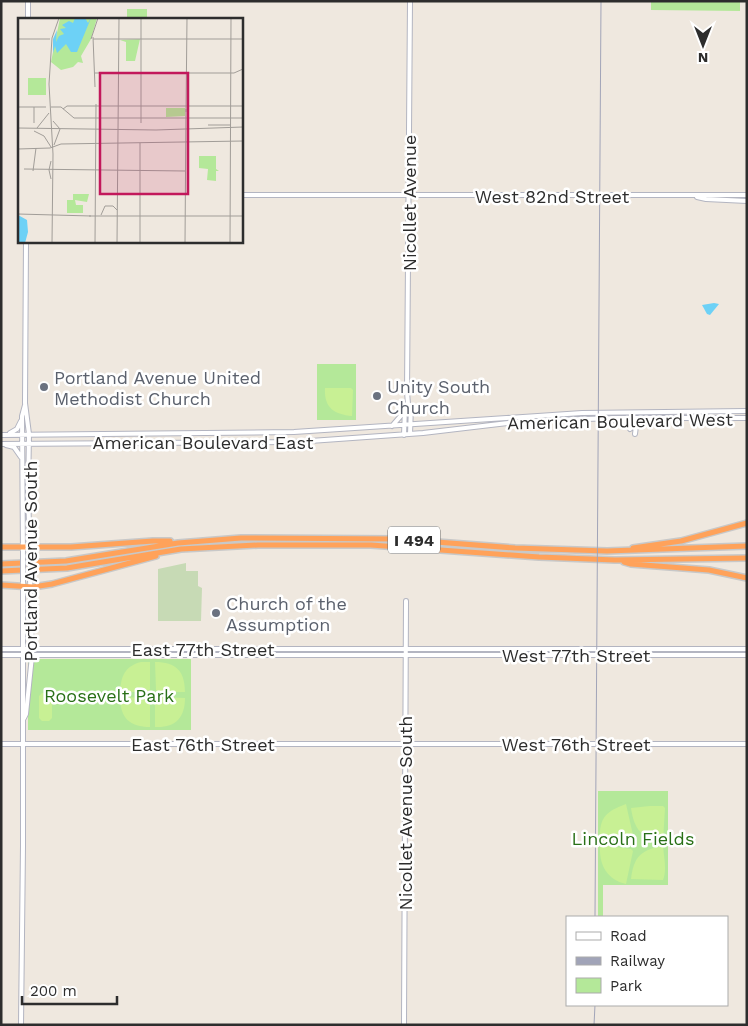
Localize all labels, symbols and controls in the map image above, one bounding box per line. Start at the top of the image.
inset map [18,18,242,242]
north arrow [678,20,728,70]
text: N [698,50,708,66]
street label: Nicollet Avenue [399,135,420,271]
street label: West 82nd Street [475,186,630,207]
place label: Portland Avenue United Methodist Church [54,367,261,409]
place label: Unity South Church [387,376,490,418]
marker: Portland Avenue United Methodist Church [38,381,50,393]
marker: Unity South Church [371,390,383,402]
street label: American Boulevard West [507,409,734,433]
street label: American Boulevard East [93,432,314,453]
street label: Portland Avenue South [20,460,41,662]
road number: I 494 [388,526,440,554]
place label: Church of the Assumption [226,593,347,635]
marker: Church of the Assumption [210,607,222,619]
street label: East 77th Street [131,639,275,660]
street label: West 77th Street [502,645,651,666]
park label: Roosevelt Park [44,685,174,706]
street label: Nicollet Avenue South [395,716,416,910]
street label: East 76th Street [131,734,275,755]
street label: West 76th Street [501,734,651,755]
park label: Lincoln Fields [572,828,694,849]
legend [566,916,728,1006]
text: Road [610,927,647,945]
text: Railway [610,952,665,970]
scale bar [22,974,118,1006]
text: Park [610,977,643,995]
text: 200 m [30,982,77,1000]

